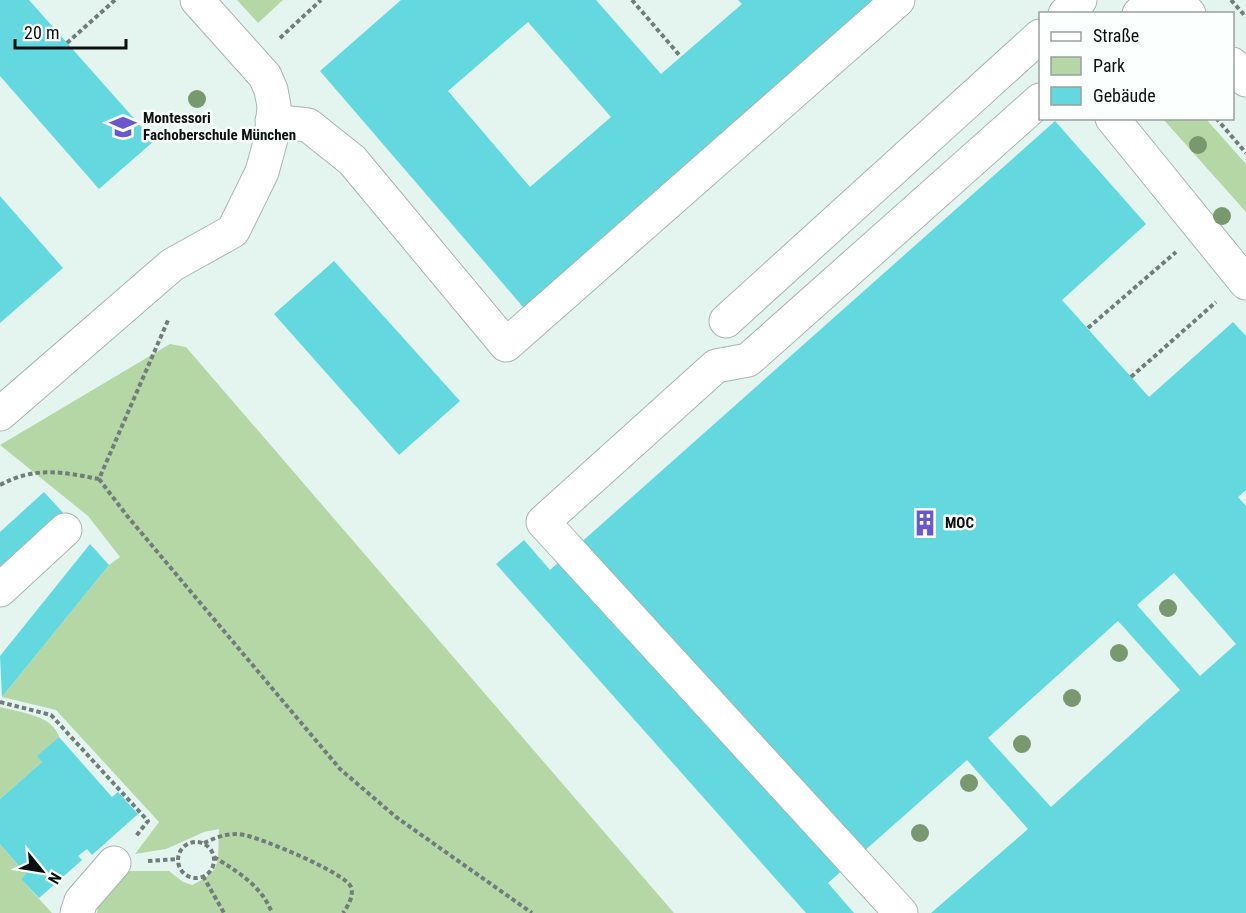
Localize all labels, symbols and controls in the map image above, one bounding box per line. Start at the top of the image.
scale bar [15,12,126,50]
legend [1039,12,1234,120]
text: 20 m [24,22,59,43]
text: Straße [1093,25,1139,46]
text: Park [1093,55,1125,76]
text: Gebäude [1093,85,1156,106]
place label: Montessori Fachoberschule München [143,109,296,144]
school or university icon: Montessori Fachoberschule München [108,112,138,142]
building icon: MOC [910,508,940,538]
place label: MOC [945,514,974,532]
north arrow [12,841,72,901]
text: N [44,869,65,887]

